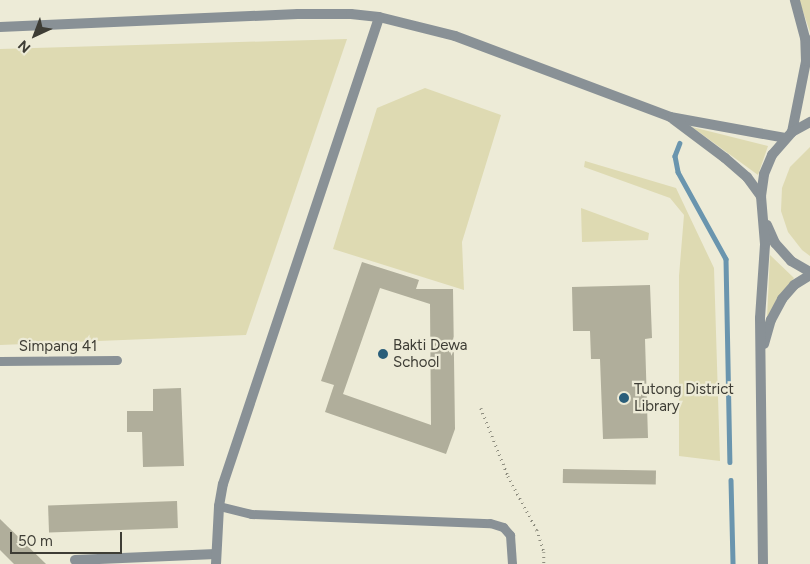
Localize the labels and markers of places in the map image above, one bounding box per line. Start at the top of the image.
place label: Bakti Dewa School [393,336,467,371]
marker: Bakti Dewa School [377,348,389,360]
place label: Tutong District Library [634,380,734,415]
marker: Tutong District Library [618,392,630,404]

